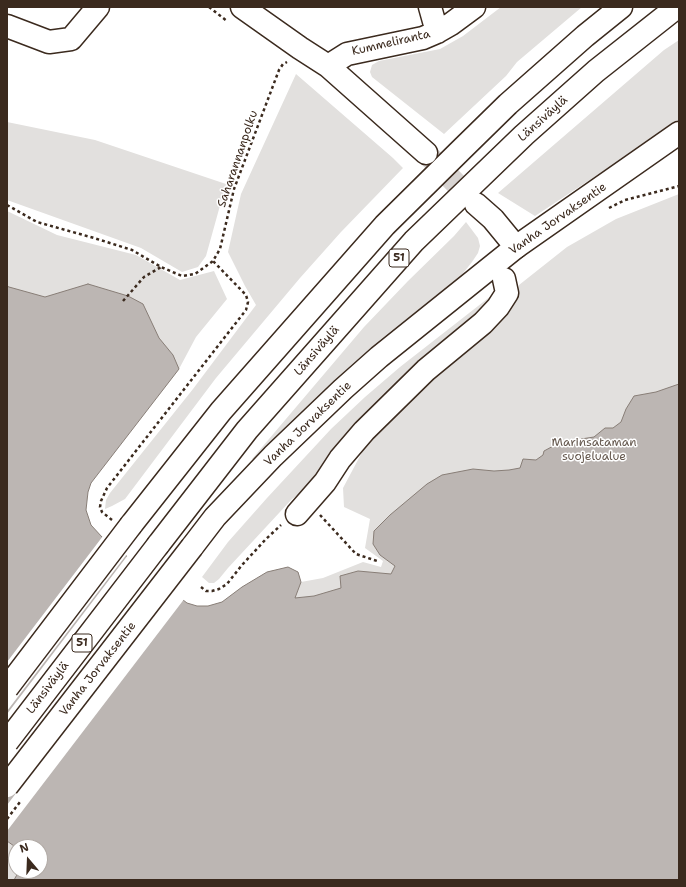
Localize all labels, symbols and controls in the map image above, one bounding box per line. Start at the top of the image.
street label: Kummeliranta [350,27,432,59]
street label: Länsiväylä [515,93,571,145]
street label: Saharannanpolku [215,109,261,209]
street label: Vanha Jorvaksentie [507,180,609,258]
road number: 51 [389,249,409,267]
street label: Länsiväylä [291,323,343,379]
street label: Vanha Jorvaksentie [261,379,355,469]
park label: Marinsataman suojelualue [551,436,637,464]
street label: Vanha Jorvaksentie [57,619,139,719]
road number: 51 [72,634,92,652]
street label: Länsiväylä [24,659,72,717]
north arrow [8,839,48,879]
text: N [18,840,31,857]

